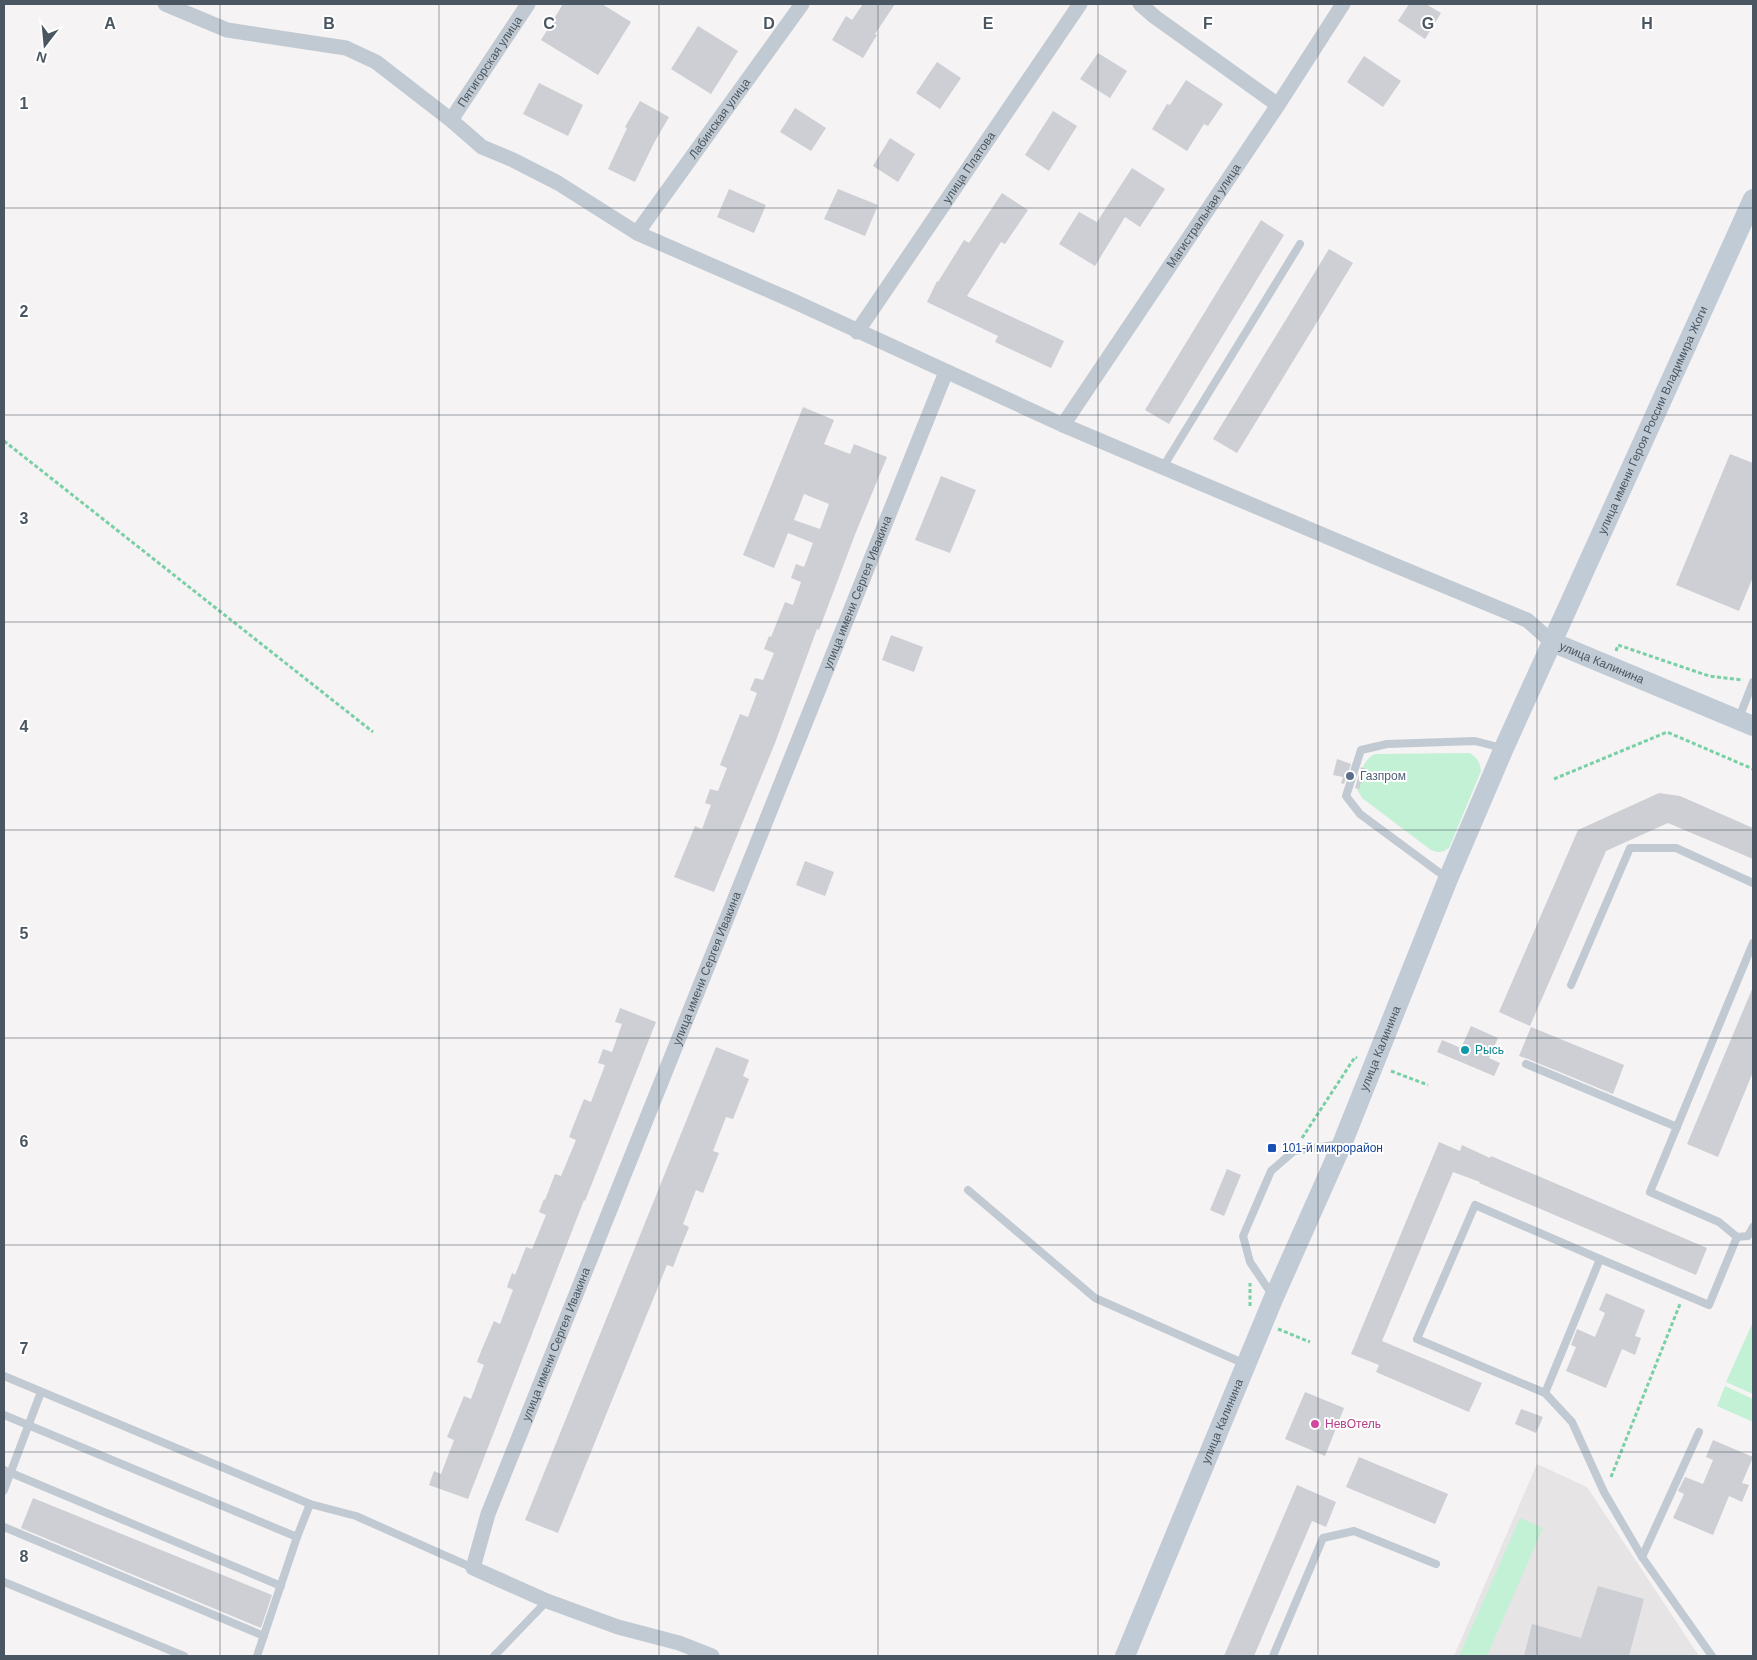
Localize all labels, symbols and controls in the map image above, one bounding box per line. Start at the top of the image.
street label: Пятигорская улица [455,13,525,110]
text: A [104,15,116,32]
text: B [323,15,335,32]
text: C [543,15,555,32]
text: D [763,15,775,32]
text: E [983,15,994,32]
text: F [1203,15,1213,32]
text: G [1422,15,1434,32]
text: H [1641,15,1653,32]
north arrow [20,20,70,70]
text: N [34,48,48,67]
street label: Лабинская улица [686,75,753,162]
text: 1 [20,95,29,112]
street label: улица Платова [940,129,998,206]
street label: Магистральная улица [1164,161,1244,270]
text: 2 [20,303,29,320]
street label: улица имени Героя России Владимира Жоги [1595,304,1711,536]
text: 3 [20,510,29,527]
street label: улица имени Сергея Ивакина [820,513,895,671]
street label: улица Калинина [1557,639,1647,687]
text: 4 [20,718,29,735]
place label: Газпром [1360,769,1406,783]
marker: Газпром [1344,770,1356,782]
street label: улица имени Сергея Ивакина [670,889,744,1047]
text: 5 [20,925,29,942]
street label: улица Калинина [1357,1004,1404,1093]
place label: Рысь [1475,1043,1504,1057]
marker: Рысь [1459,1044,1471,1056]
text: 6 [20,1133,29,1150]
place label: 101-й микрорайон [1282,1141,1383,1155]
marker: 101-й микрорайон [1266,1142,1278,1154]
street label: улица имени Сергея Ивакина [519,1265,593,1423]
text: 7 [20,1340,29,1357]
street label: улица Калинина [1199,1377,1246,1466]
place label: НевОтель [1325,1417,1381,1431]
marker: НевОтель [1309,1418,1321,1430]
text: 8 [20,1548,29,1565]

